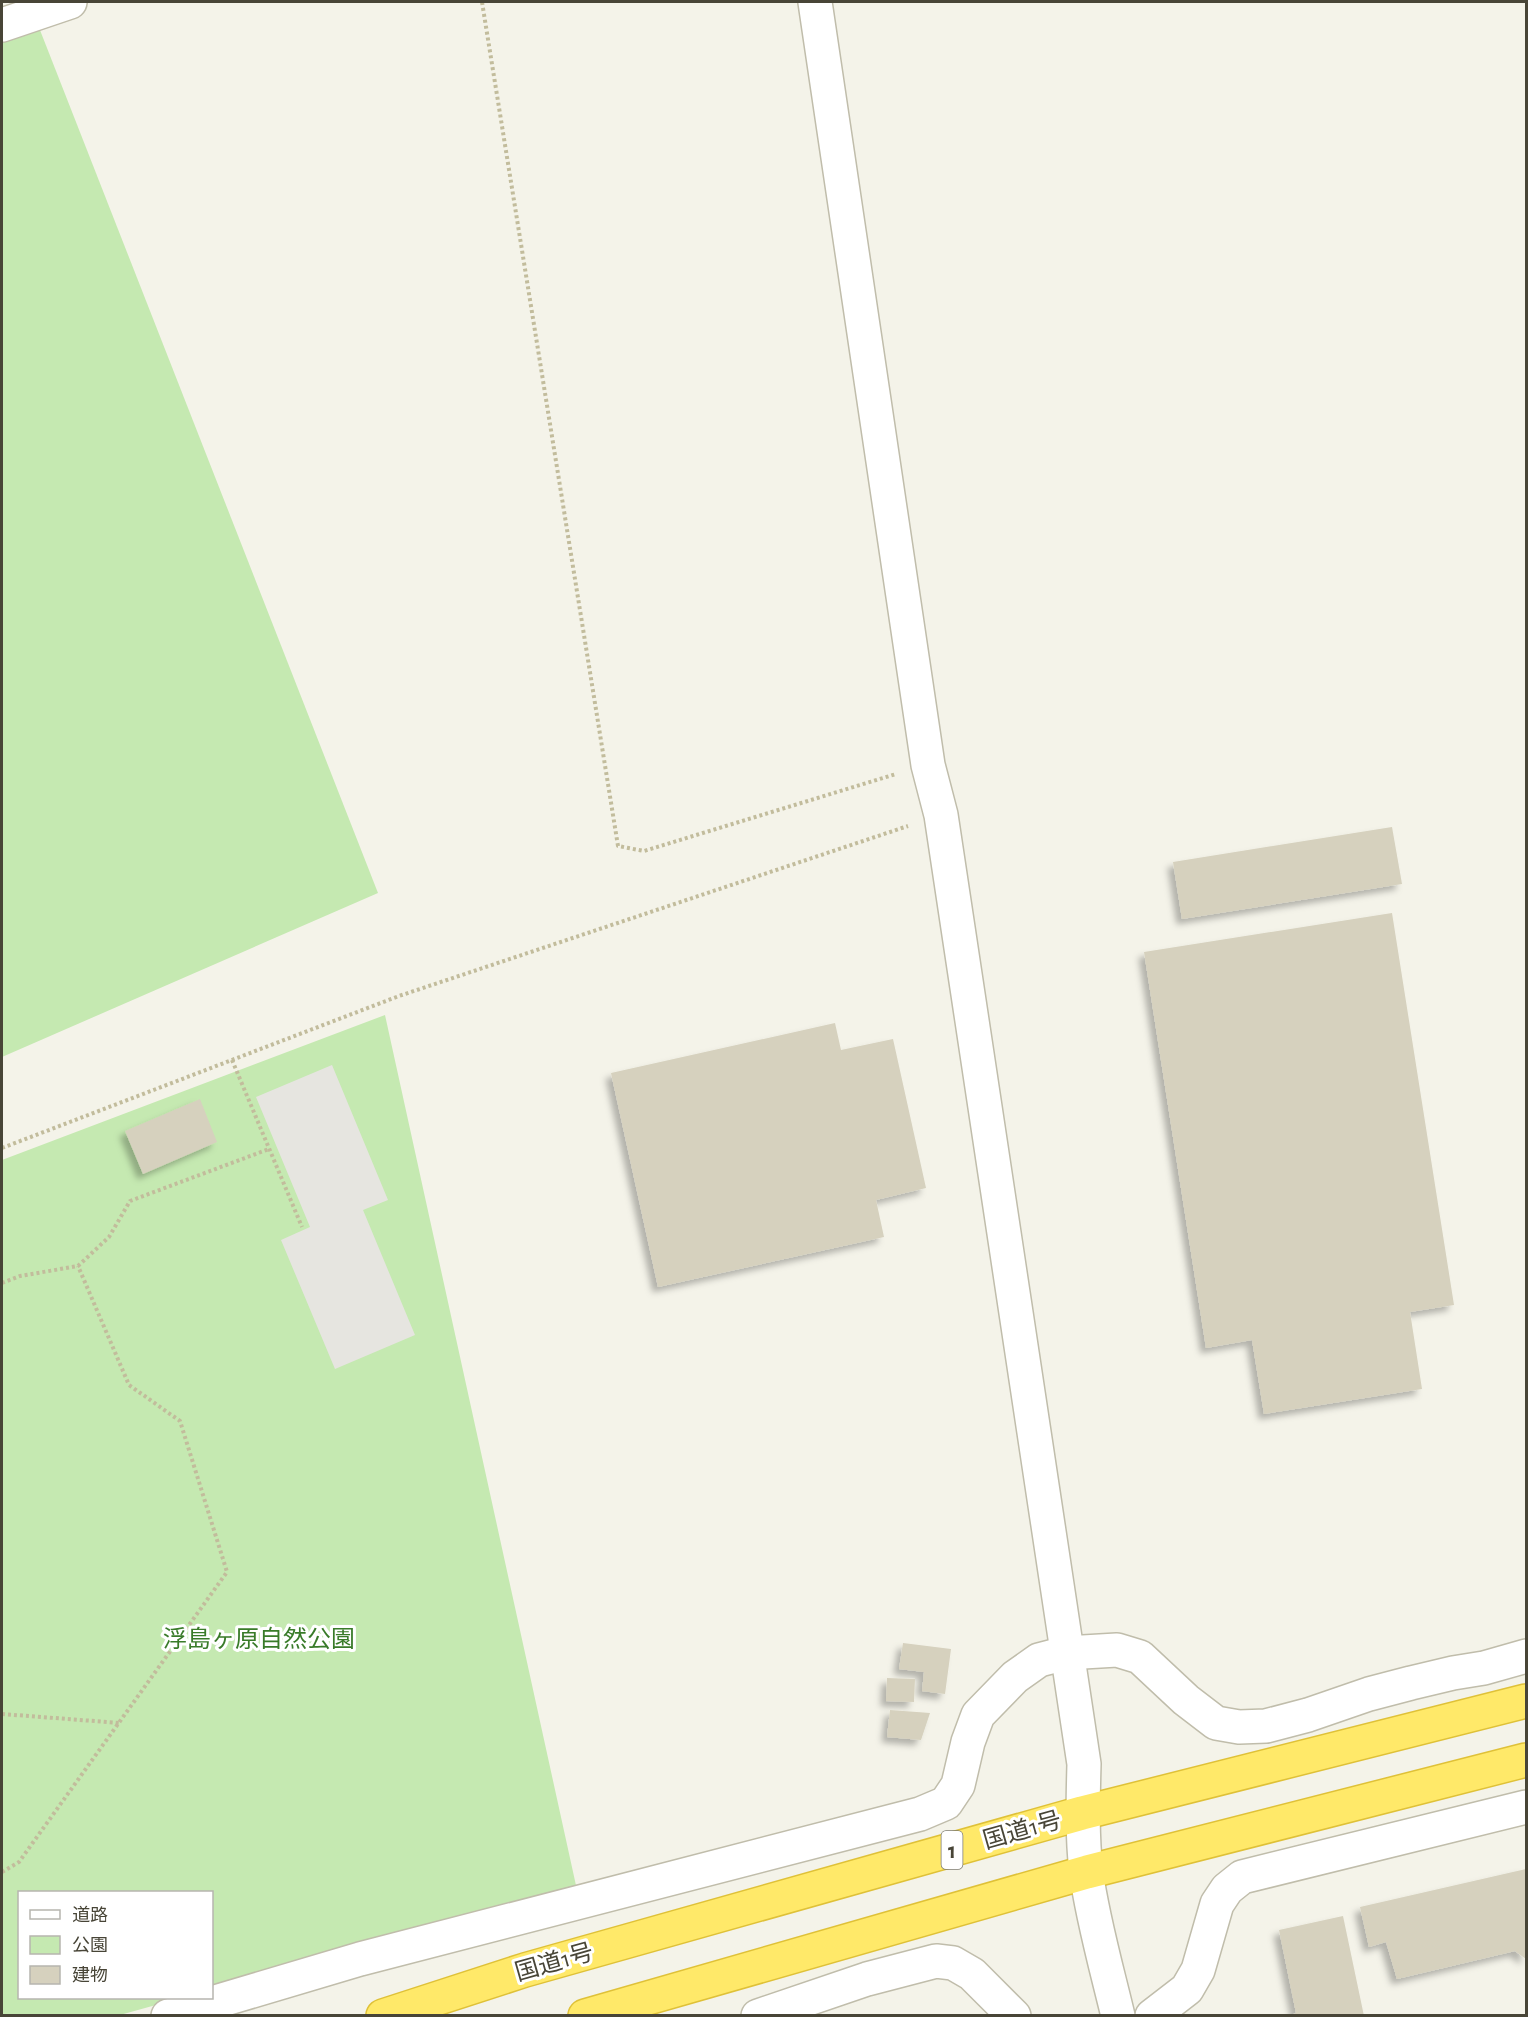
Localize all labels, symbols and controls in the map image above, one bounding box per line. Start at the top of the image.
park label: 浮島ヶ原自然公園 [163,1626,355,1652]
street label: 国道1号 [980,1806,1064,1854]
road number: 1 [942,1831,962,1869]
legend [18,1891,213,1999]
text: 道路 [72,1905,108,1925]
text: 公園 [72,1936,108,1955]
street label: 国道1号 [512,1938,596,1986]
text: 建物 [72,1965,108,1985]

